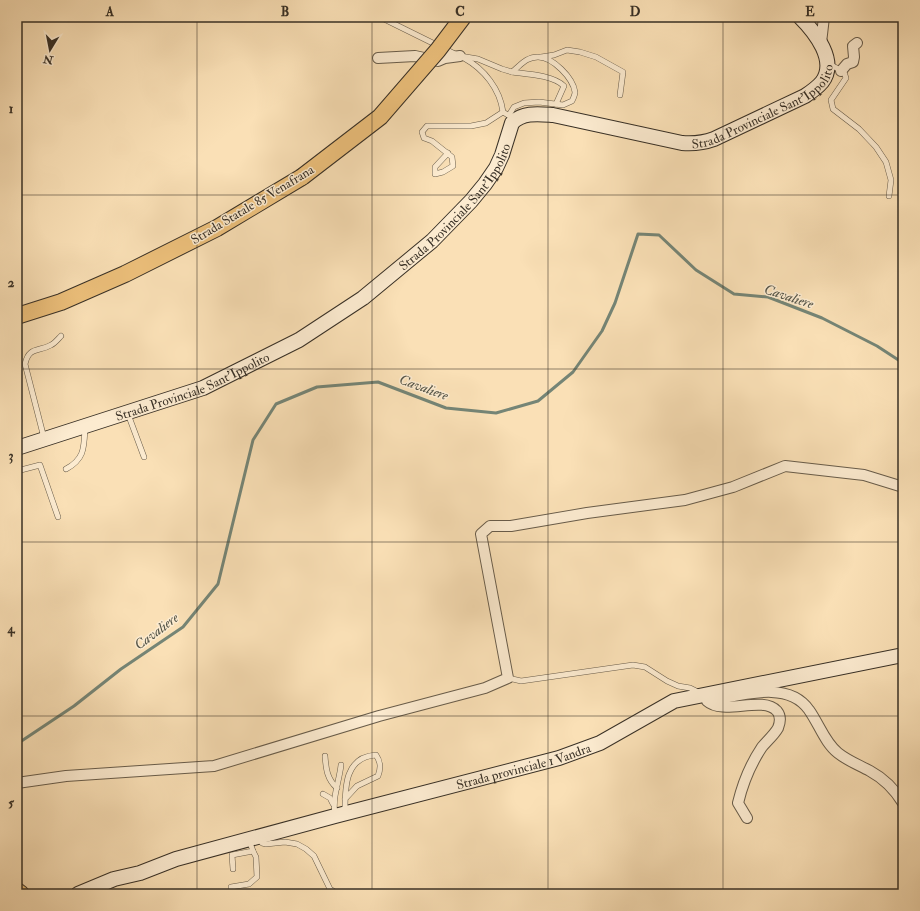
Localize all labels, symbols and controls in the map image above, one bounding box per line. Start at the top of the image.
text: A [105,4,115,20]
text: B [281,4,289,20]
text: C [455,4,465,20]
text: D [630,4,641,20]
text: E [805,4,815,20]
north arrow [30,30,70,70]
text: N [41,52,55,67]
street label: Strada Provinciale Sant'Ippolito [691,64,837,152]
text: 1 [9,101,14,117]
street label: Strada Provinciale Sant'Ippolito [396,142,514,274]
street label: Strada Statale 85 Venafrana [188,161,317,248]
text: 2 [8,275,15,291]
water label: Cavaliere [762,281,816,313]
street label: Strada Provinciale Sant'Ippolito [114,349,272,425]
water label: Cavaliere [397,371,451,404]
text: 3 [9,448,14,464]
water label: Cavaliere [131,609,182,654]
text: 4 [6,621,15,637]
street label: Strada provinciale 1 Vandra [455,740,594,793]
text: 5 [8,795,14,811]

